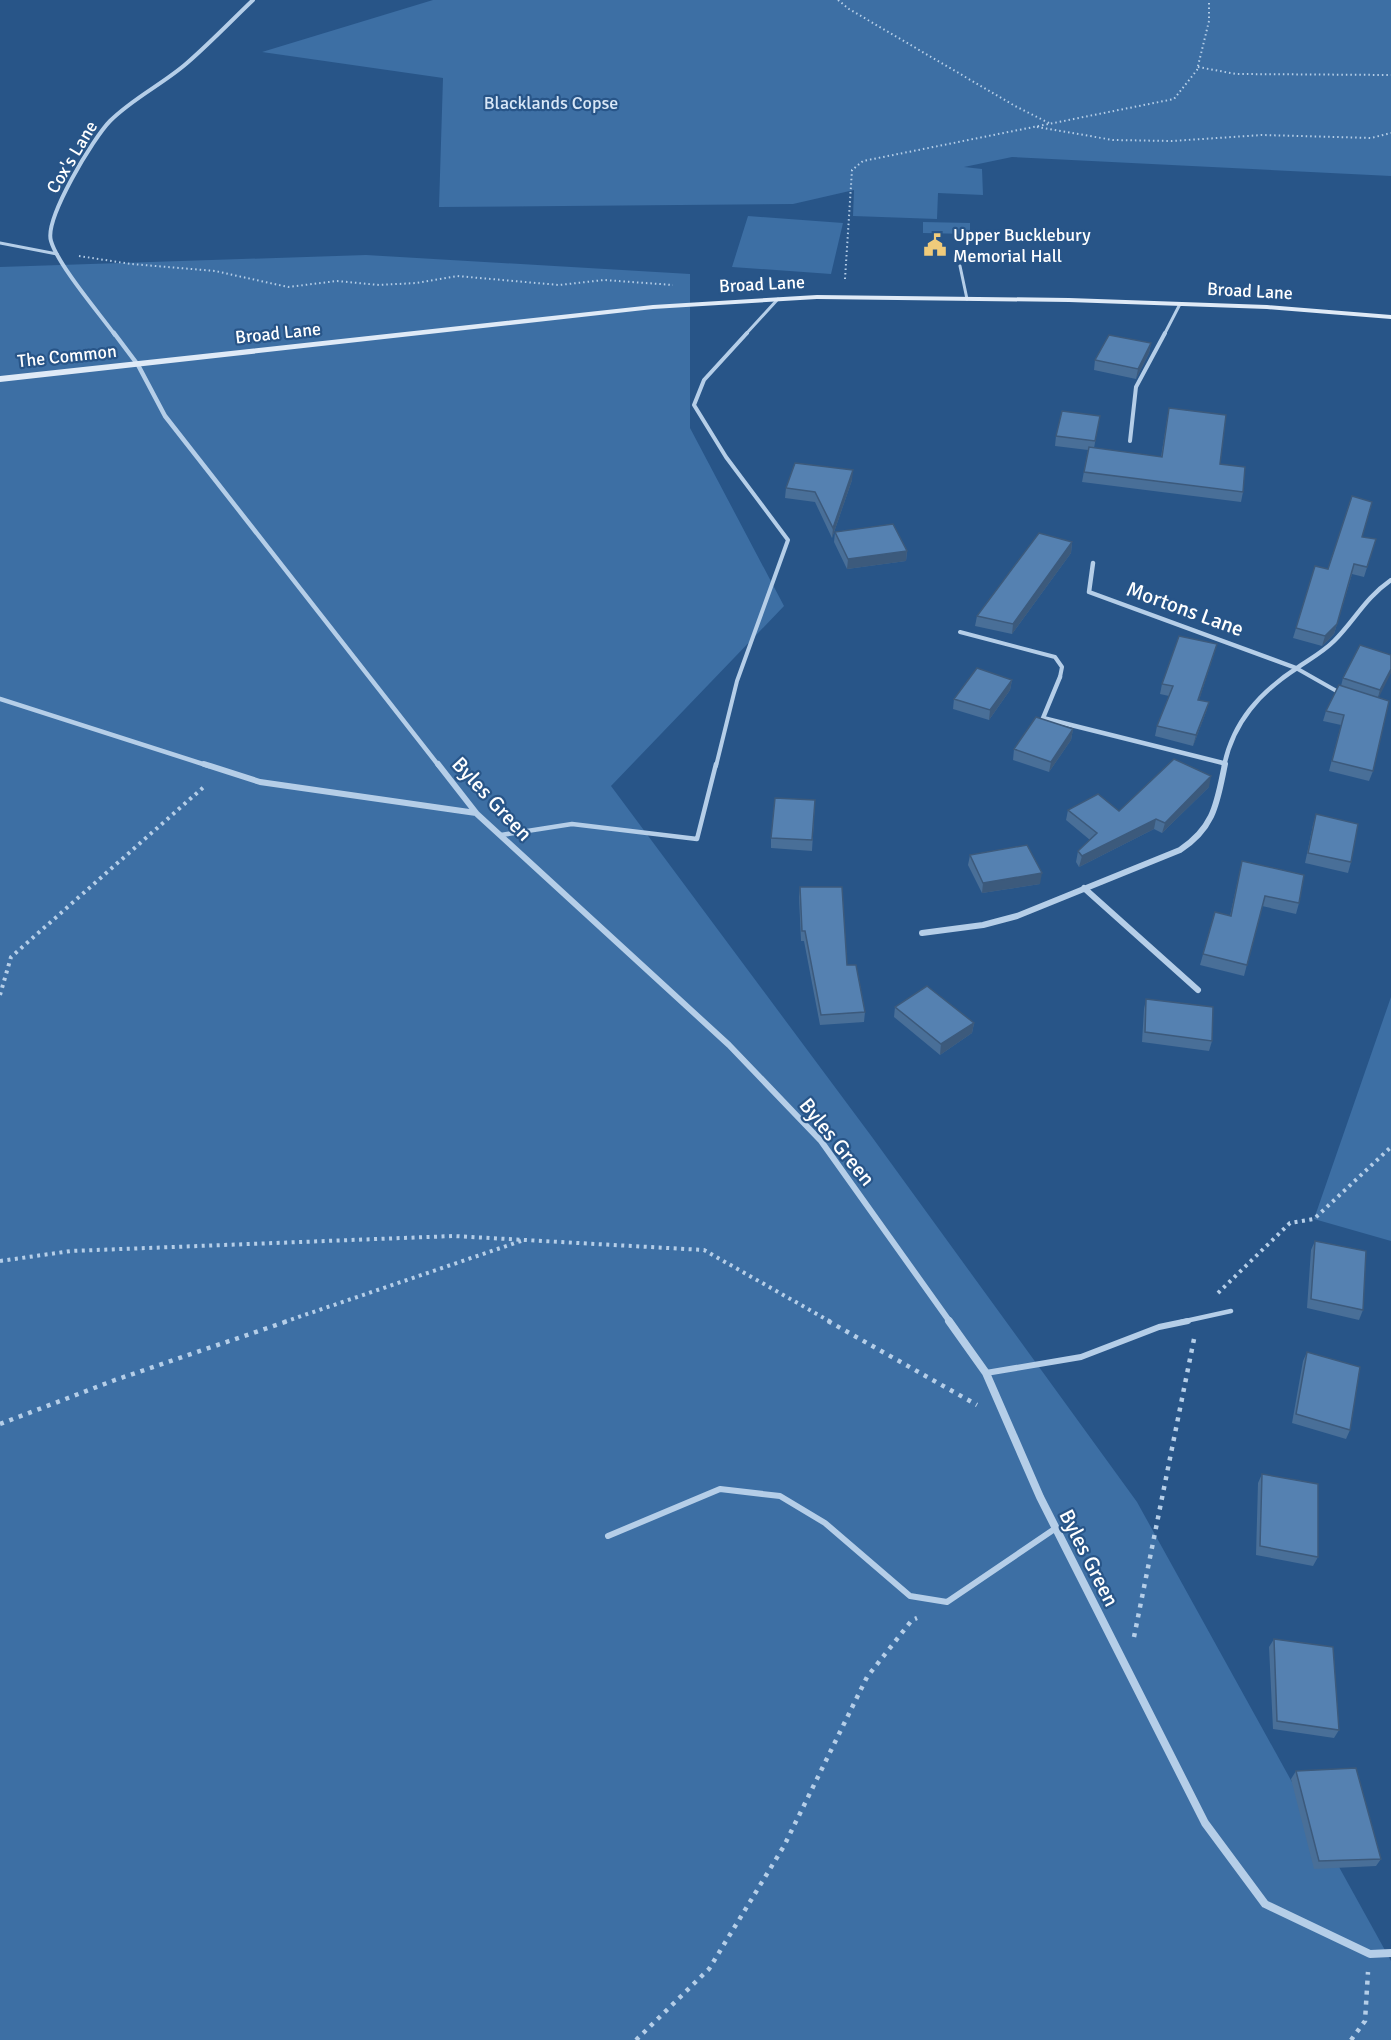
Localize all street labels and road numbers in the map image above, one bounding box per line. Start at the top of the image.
street label: Cox's Lane [42,117,102,197]
street label: Broad Lane [718,271,806,297]
street label: Broad Lane [1206,278,1294,304]
street label: Broad Lane [234,318,322,348]
street label: The Common [16,340,118,372]
street label: Mortons Lane [1123,576,1247,642]
street label: Byles Green [446,751,538,847]
street label: Byles Green [794,1093,880,1191]
street label: Byles Green [1053,1505,1125,1611]

